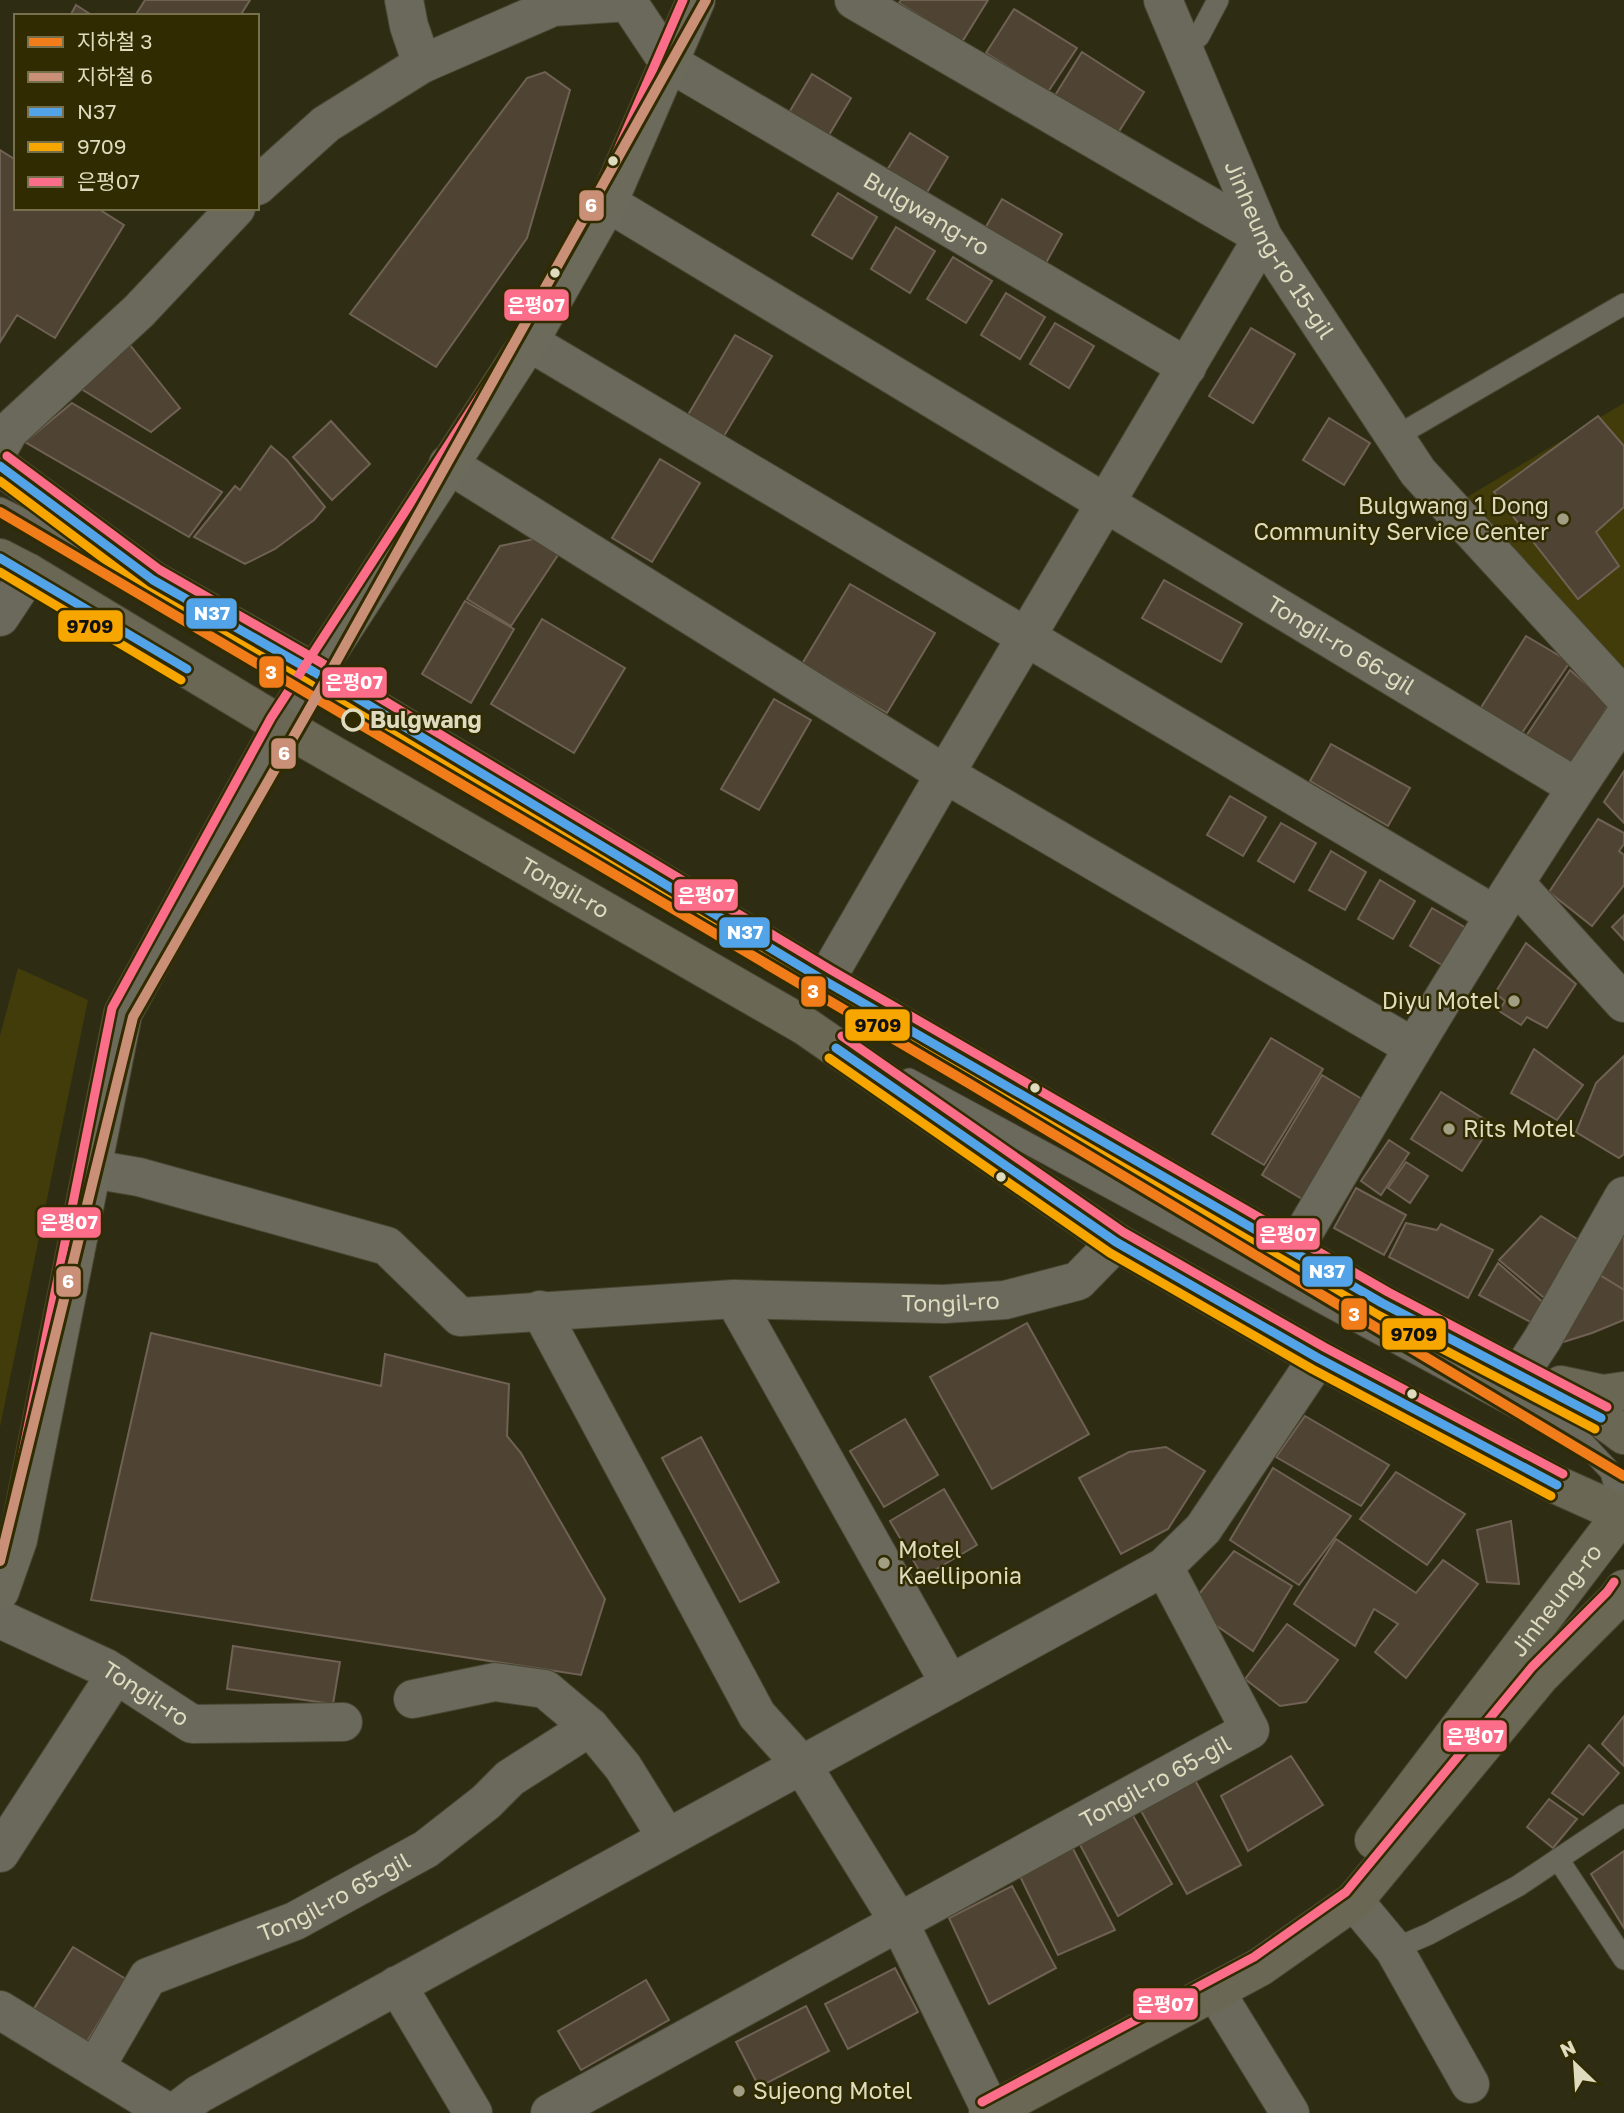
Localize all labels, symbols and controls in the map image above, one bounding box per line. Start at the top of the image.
legend [14,14,259,210]
text: 지하철 3 [77,28,153,54]
text: 지하철 6 [77,63,153,89]
text: N37 [77,98,116,124]
text: 9709 [77,133,127,159]
unlabelled marker [606,154,620,168]
street label: Jinheung-ro 15-gil [1219,156,1341,344]
street label: Bulgwang-ro [859,165,995,261]
text: 은평07 [77,168,140,194]
line badge: 6 [578,189,605,222]
text: 6 [585,193,597,216]
unlabelled marker [548,266,562,280]
line badge: 은평07 [503,288,570,322]
text: 은평07 [507,293,565,316]
place label: Bulgwang 1 Dong Community Service Center [1254,491,1549,545]
marker: Bulgwang 1 Dong Community Service Center [1555,511,1571,527]
street label: Tongil-ro 66-gil [1262,589,1421,700]
line badge: N37 [185,597,238,630]
text: N37 [194,601,230,624]
line badge: 9709 [57,609,124,643]
text: 9709 [67,614,113,637]
line badge: 3 [258,655,285,689]
text: 3 [265,660,277,683]
line badge: 은평07 [321,666,388,699]
text: 은평07 [325,670,383,693]
place label: Bulgwang [370,705,482,733]
marker: Bulgwang [342,709,364,731]
line badge: 6 [270,737,297,770]
text: 6 [278,741,290,764]
street label: Tongil-ro [516,850,615,924]
line badge: 은평07 [673,878,739,912]
text: 은평07 [677,883,735,906]
line badge: N37 [718,916,771,949]
text: N37 [727,920,763,943]
line badge: 3 [800,975,827,1008]
text: 3 [807,979,819,1002]
place label: Diyu Motel [1382,986,1500,1014]
marker: Diyu Motel [1506,993,1522,1009]
line badge: 9709 [844,1008,911,1042]
text: 9709 [855,1013,901,1036]
unlabelled marker [1028,1081,1042,1095]
place label: Rits Motel [1463,1114,1575,1142]
marker: Rits Motel [1441,1121,1457,1137]
unlabelled marker [994,1170,1008,1184]
line badge: 은평07 [36,1206,102,1239]
text: 은평07 [40,1210,98,1233]
line badge: 은평07 [1255,1217,1321,1251]
text: 은평07 [1259,1222,1317,1245]
line badge: N37 [1301,1255,1354,1288]
text: N37 [1309,1259,1345,1282]
line badge: 6 [55,1265,82,1298]
text: 6 [62,1269,74,1292]
street label: Tongil-ro [901,1285,1000,1317]
line badge: 3 [1340,1297,1368,1331]
text: 3 [1348,1302,1360,1325]
line badge: 9709 [1381,1317,1447,1351]
text: 9709 [1391,1322,1437,1345]
unlabelled marker [1405,1387,1419,1401]
place label: Motel Kaelliponia [898,1535,1022,1589]
street label: Jinheung-ro [1504,1538,1607,1662]
marker: Motel Kaelliponia [876,1555,892,1571]
street label: Tongil-ro [97,1654,195,1731]
line badge: 은평07 [1442,1719,1508,1753]
text: 은평07 [1446,1724,1504,1747]
street label: Tongil-ro 65-gil [1075,1728,1235,1833]
street label: Tongil-ro 65-gil [254,1846,415,1947]
line badge: 은평07 [1132,1987,1199,2021]
text: 은평07 [1136,1992,1194,2015]
north arrow [1540,2029,1610,2099]
text: N [1556,2035,1579,2062]
place label: Sujeong Motel [753,2076,912,2104]
marker: Sujeong Motel [731,2083,747,2099]

